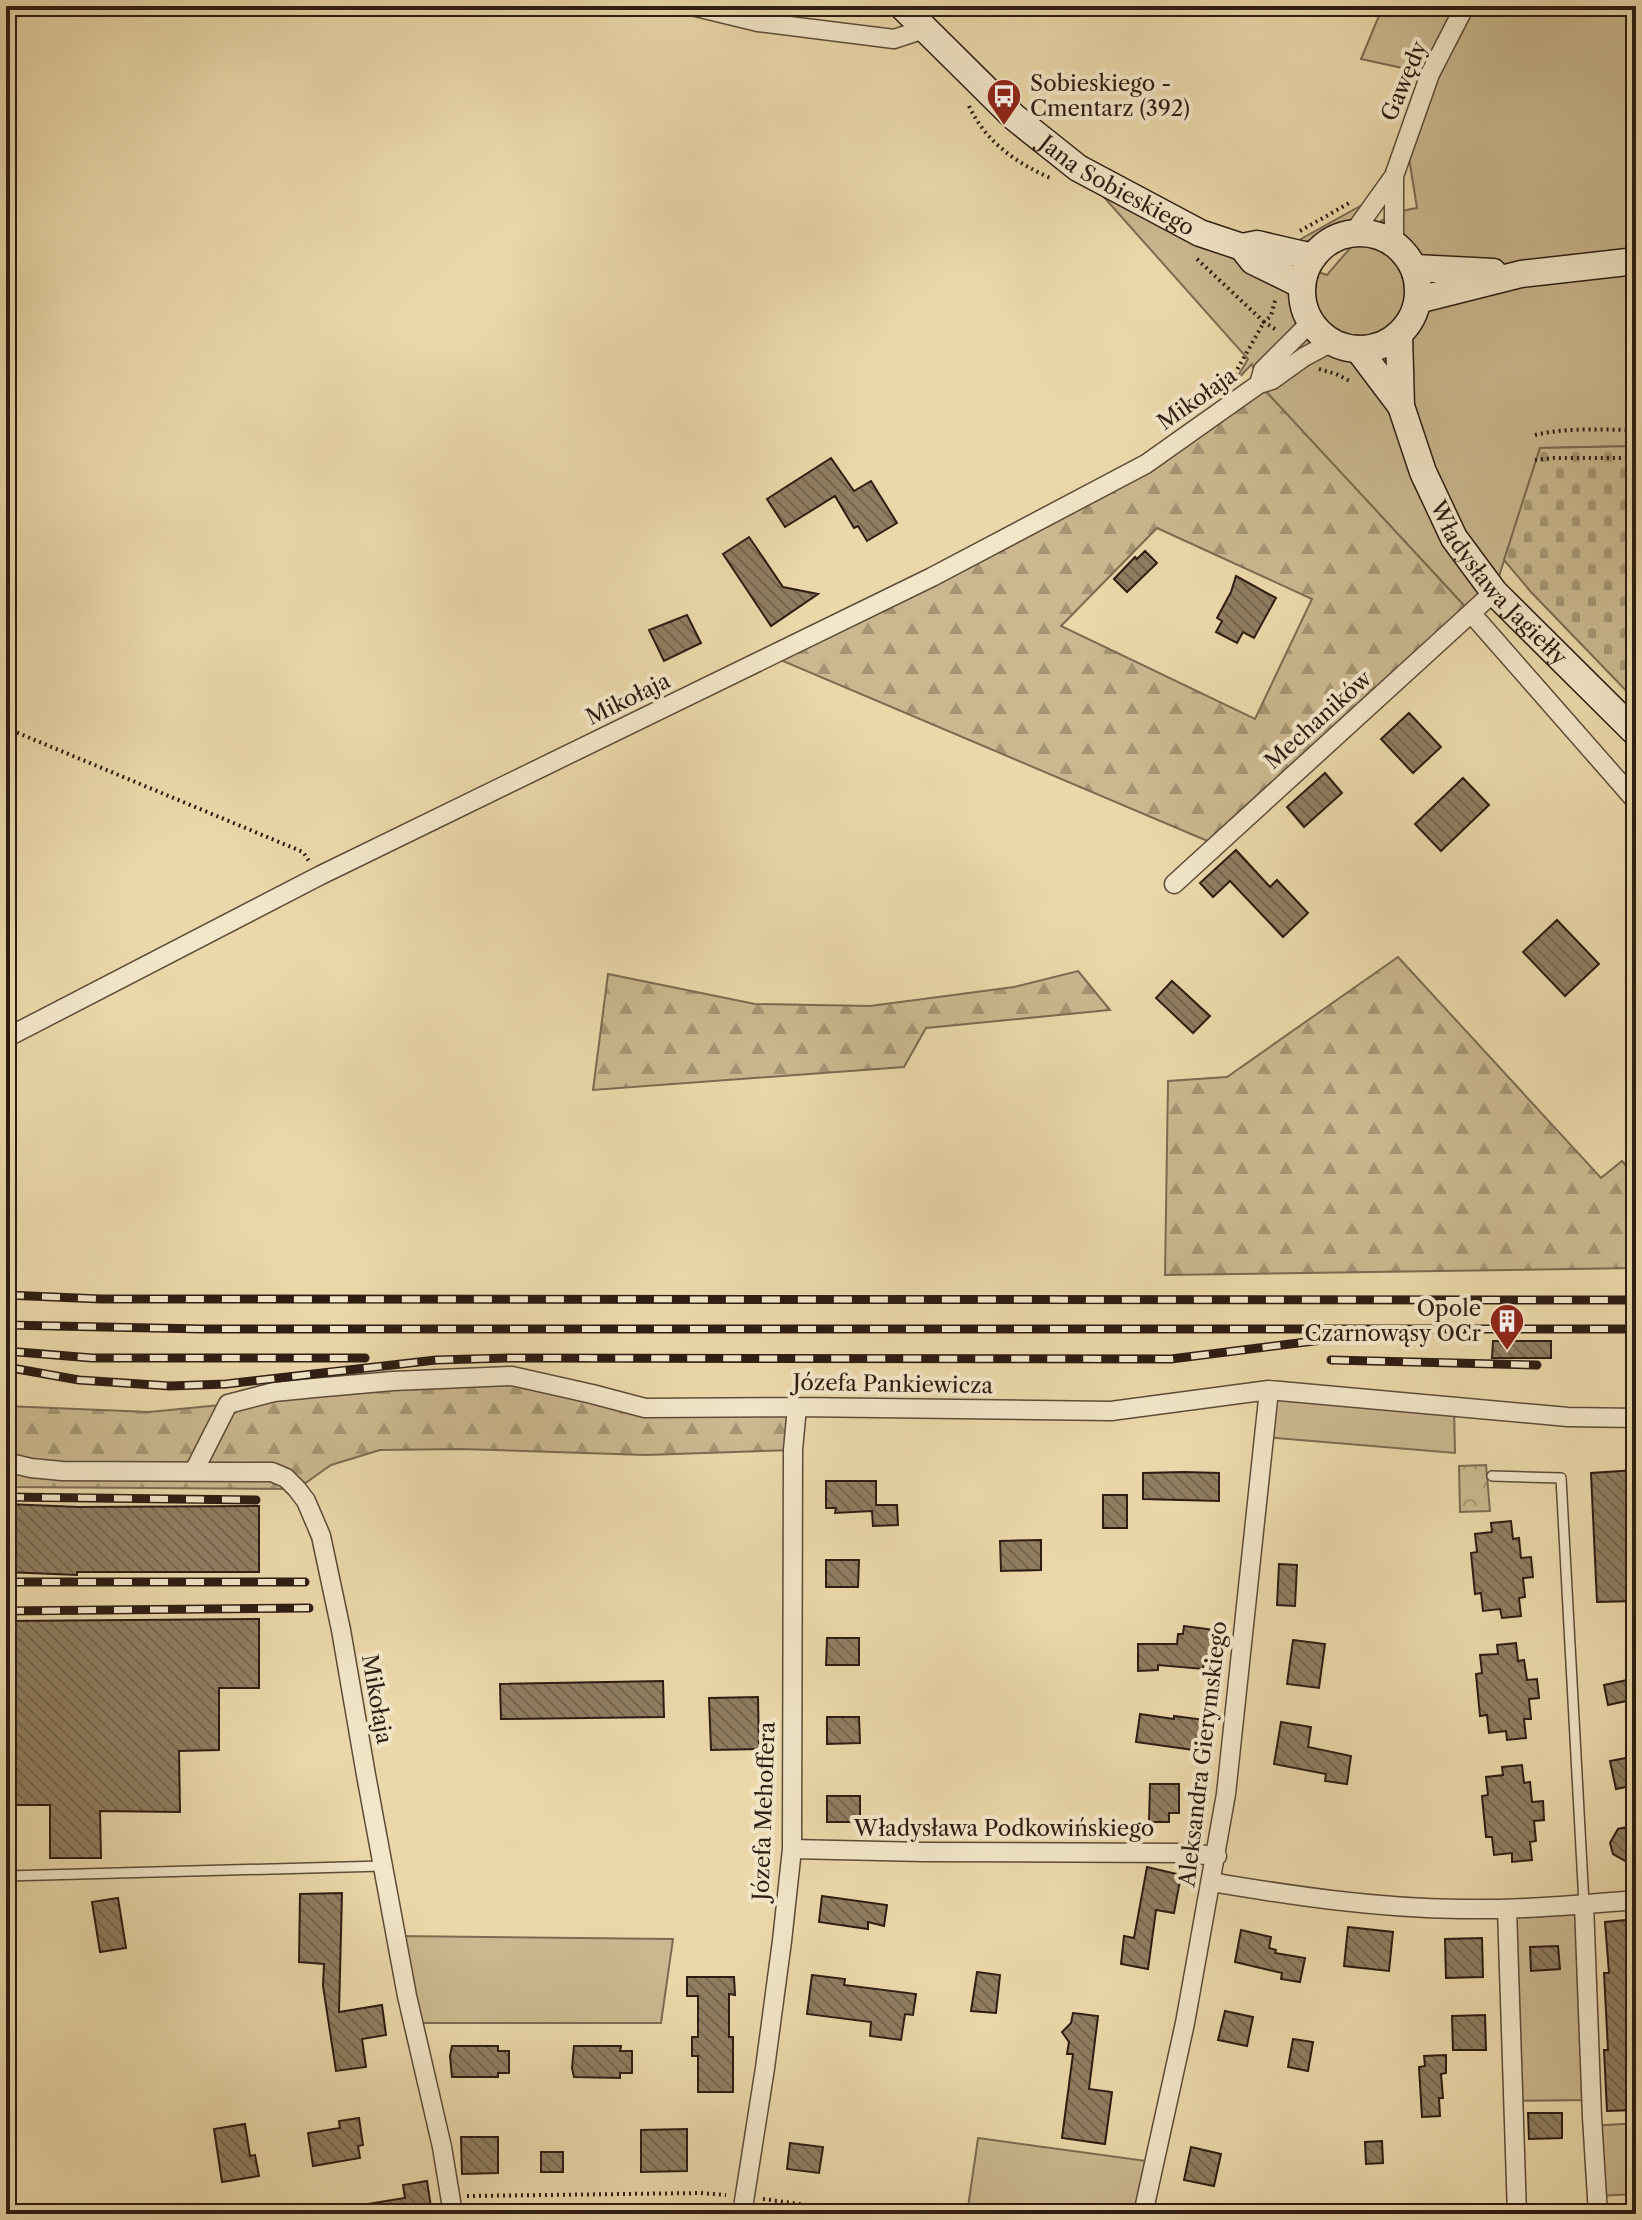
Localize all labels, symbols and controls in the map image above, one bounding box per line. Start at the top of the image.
street label: Gawędy [1375,36,1433,125]
place label: Sobieskiego - Cmentarz (392) [1030,70,1190,122]
bus stop icon: Sobieskiego - Cmentarz (392) [985,77,1023,127]
street label: Jana Sobieskiego [1032,127,1199,241]
street label: Mikołaja [1152,362,1242,436]
street label: Władysława Jagiełły [1424,495,1574,671]
street label: Mechaników [1259,664,1378,775]
street label: Mikołaja [581,667,675,731]
place label: Opole Czarnowąsy OCr [1305,1295,1481,1347]
building icon: Opole Czarnowąsy OCr [1488,1302,1526,1352]
street label: Józefa Pankiewicza [790,1369,994,1399]
street label: Aleksandra Gierymskiego [1173,1620,1233,1889]
street label: Mikołaja [356,1652,398,1746]
street label: Józefa Mehoffera [747,1721,781,1904]
street label: Władysława Podkowińskiego [853,1815,1154,1842]

